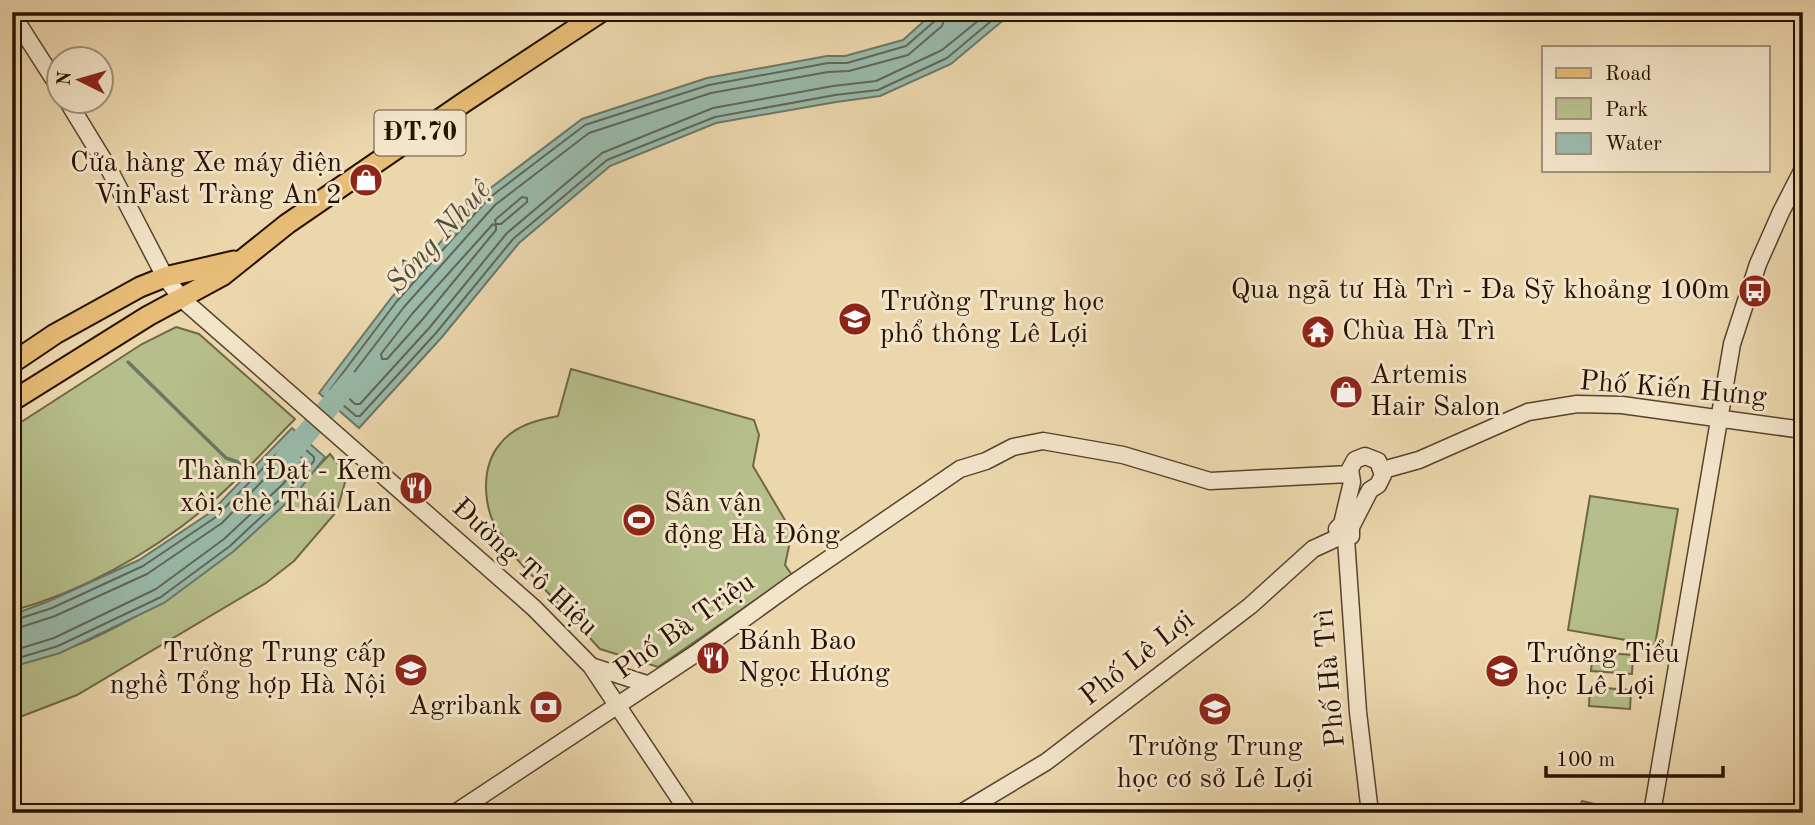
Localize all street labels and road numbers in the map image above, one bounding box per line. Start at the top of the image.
road number: ĐT.70 [374,110,466,156]
street label: Phố Kiến Hưng [1578,367,1768,412]
street label: Đường Tô Hiệu [446,494,602,642]
street label: Phố Bà Triệu [609,568,760,685]
street label: Phố Lê Lợi [1075,605,1200,712]
street label: Phố Hà Trì [1310,608,1351,748]

